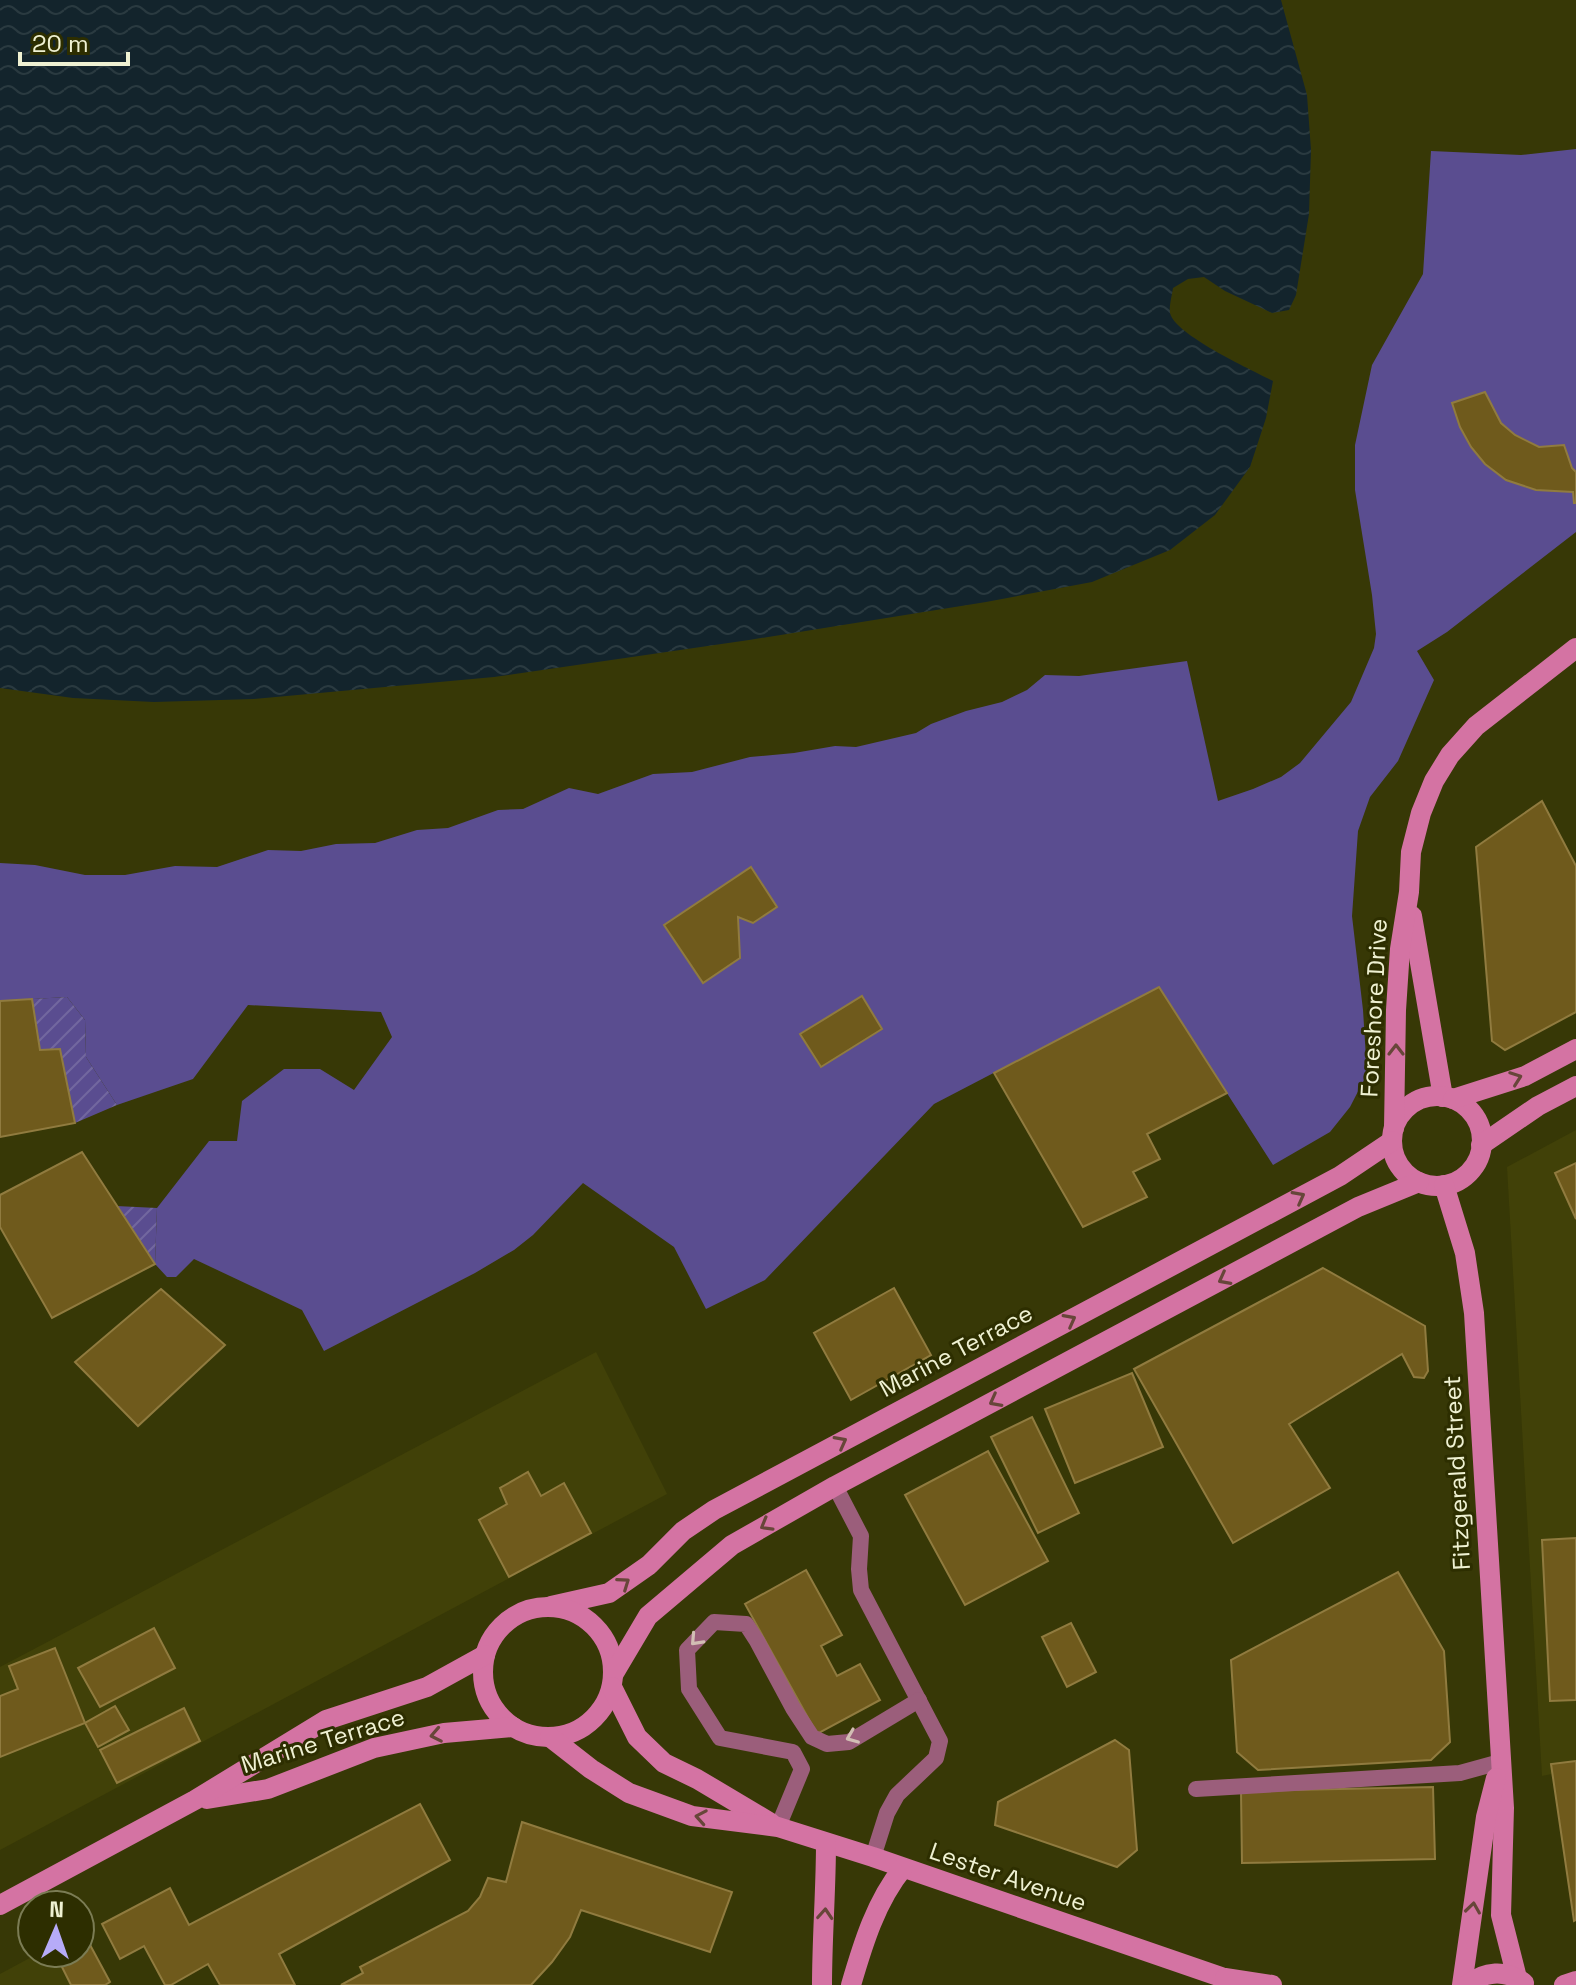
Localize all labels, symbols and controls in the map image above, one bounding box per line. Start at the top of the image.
scale bar [20,16,128,66]
text: 20 m [32,28,89,59]
street label: Foreshore Drive [1353,918,1394,1098]
one-way arrow [1387,1043,1405,1056]
one-way arrow [1509,1072,1523,1088]
one-way arrow [1291,1192,1306,1207]
one-way arrow [1218,1269,1232,1284]
street label: Marine Terrace [874,1297,1038,1404]
one-way arrow [1062,1314,1076,1329]
street label: Fitzgerald Street [1436,1375,1477,1571]
one-way arrow [988,1392,1003,1407]
one-way arrow [832,1437,847,1452]
one-way arrow [760,1515,775,1531]
one-way arrow [615,1578,630,1593]
one-way arrow [691,1631,706,1645]
street label: Marine Terrace [237,1701,408,1780]
one-way arrow [429,1726,443,1743]
one-way arrow [845,1728,860,1744]
one-way arrow [694,1809,707,1826]
street label: Lester Avenue [926,1835,1091,1918]
north arrow [16,1889,96,1969]
text: N [49,1895,65,1923]
one-way arrow [1464,1901,1481,1915]
one-way arrow [816,1907,833,1920]

